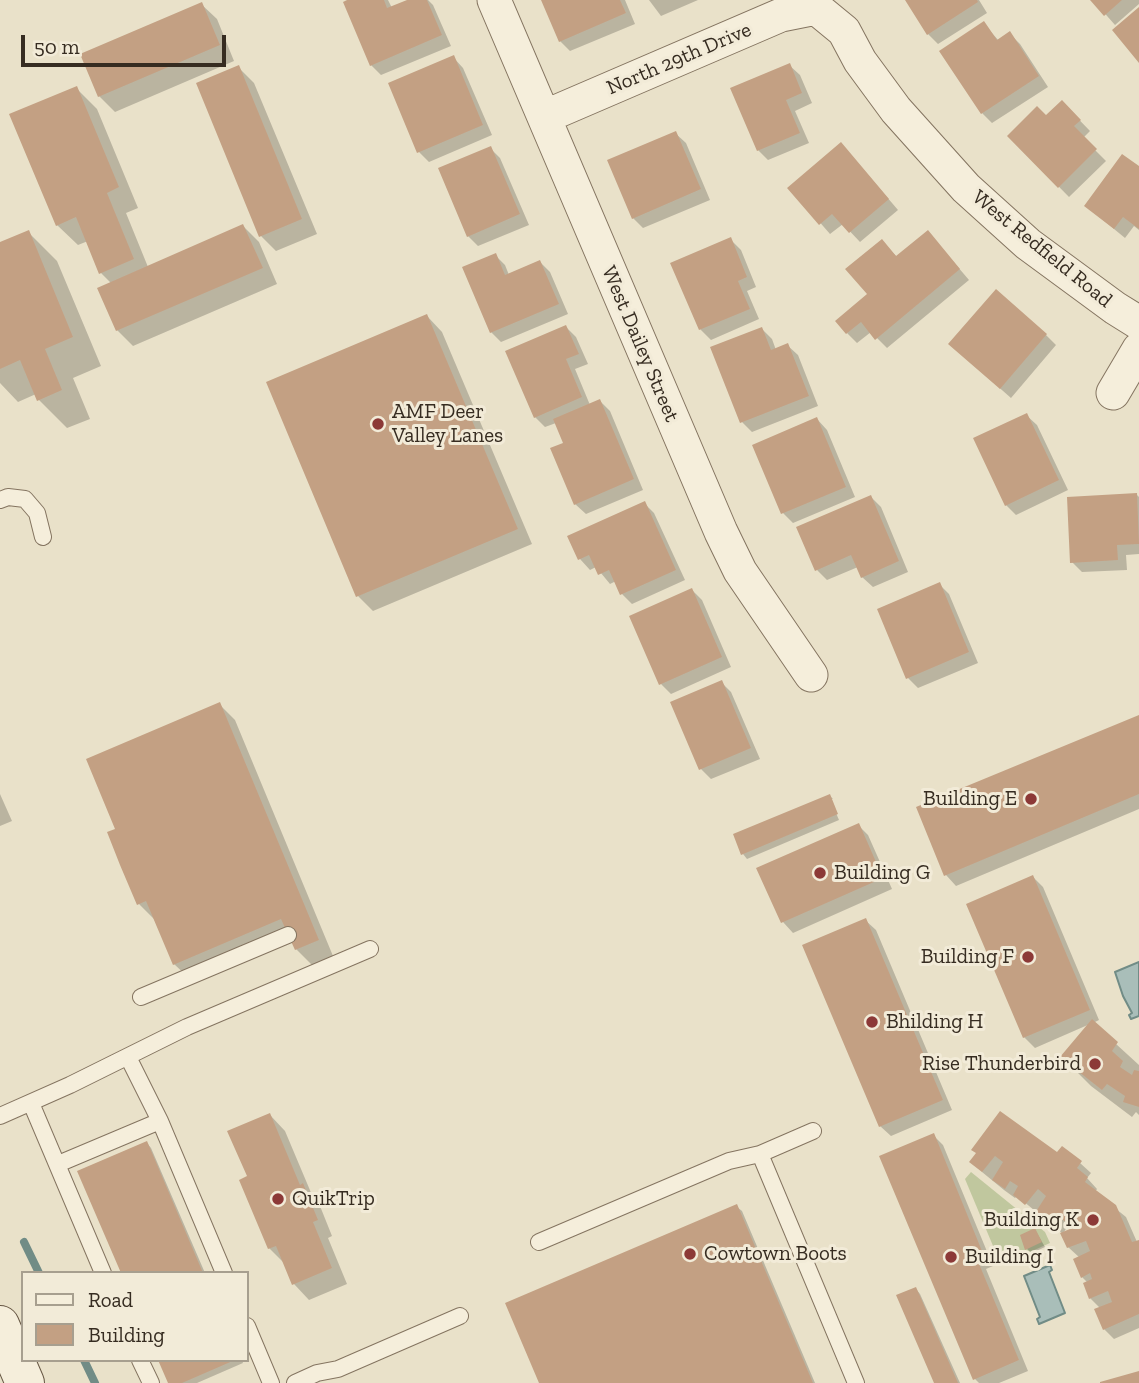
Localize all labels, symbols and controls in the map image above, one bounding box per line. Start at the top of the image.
street label: North 29th Drive [603,17,755,101]
scale bar [24,21,229,65]
text: 50 m [34,34,80,59]
street label: West Redfield Road [967,185,1117,313]
street label: West Dailey Street [596,262,684,426]
place label: AMF Deer Valley Lanes [392,399,503,449]
marker: AMF Deer Valley Lanes [370,416,386,432]
place label: Building E [923,786,1017,812]
marker: Building E [1023,791,1039,807]
place label: Building G [834,860,930,886]
marker: Building G [812,865,828,881]
place label: Building F [921,944,1014,970]
marker: Building F [1020,949,1036,965]
place label: Bhilding H [886,1009,983,1035]
marker: Bhilding H [864,1014,880,1030]
place label: Rise Thunderbird [922,1051,1081,1077]
marker: Rise Thunderbird [1087,1056,1103,1072]
place label: QuikTrip [292,1186,375,1212]
marker: QuikTrip [270,1191,286,1207]
place label: Building K [984,1207,1079,1233]
marker: Building K [1085,1212,1101,1228]
place label: Cowtown Boots [704,1241,847,1267]
place label: Building I [965,1244,1053,1270]
marker: Cowtown Boots [682,1246,698,1262]
marker: Building I [943,1249,959,1265]
legend [21,1271,248,1362]
text: Road [88,1287,133,1312]
text: Building [88,1322,165,1347]

